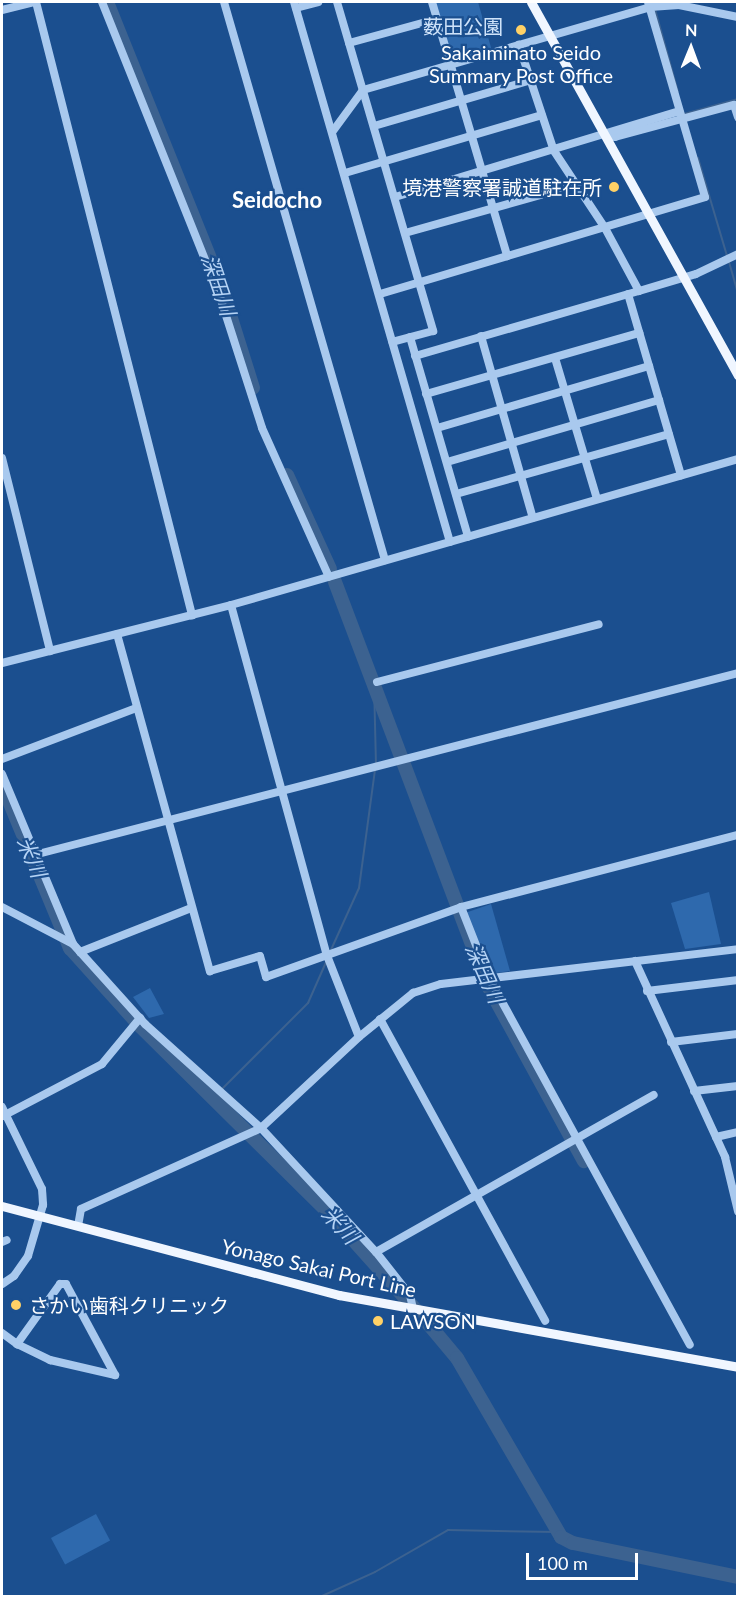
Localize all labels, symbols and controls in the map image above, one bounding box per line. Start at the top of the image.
park label: 薮田公園 [423,14,503,38]
north arrow [661,18,721,78]
text: N [685,20,698,39]
marker: Sakaiminato Seido Summary Post Office [514,23,528,37]
place label: Sakaiminato Seido Summary Post Office [429,40,613,87]
place label: 境港警察署誠道駐在所 [402,175,602,199]
marker: 境港警察署誠道駐在所 [607,180,621,194]
district label: Seidocho [232,187,322,213]
water label: 深田川 [197,251,241,319]
water label: 米川 [12,833,52,881]
water label: 深田川 [461,939,509,1007]
water label: 米川 [316,1201,364,1249]
street label: Yonago Sakai Port Line [219,1234,419,1302]
place label: さかい歯科クリニック [29,1293,229,1317]
marker: さかい歯科クリニック [7,1296,25,1314]
place label: LAWSON [390,1309,476,1333]
marker: LAWSON [371,1314,385,1328]
scale bar [529,1541,642,1579]
text: 100 m [537,1552,588,1574]

